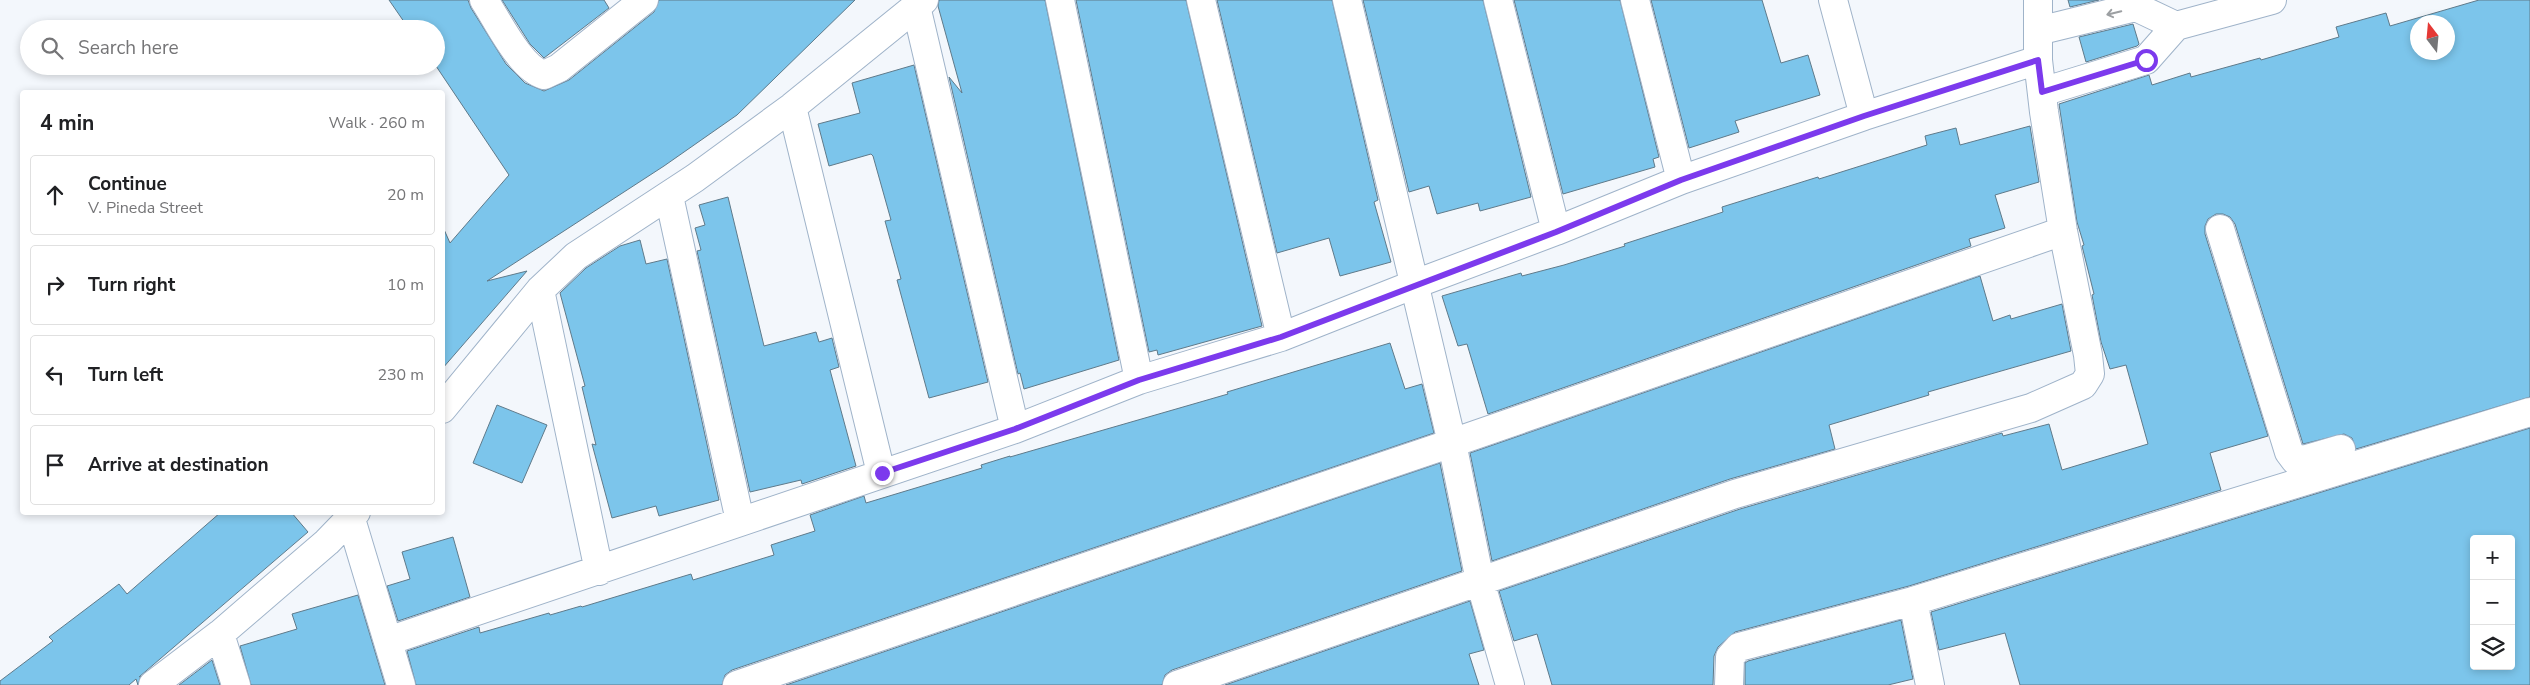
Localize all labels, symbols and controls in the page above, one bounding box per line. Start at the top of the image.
one-way arrow [2107,8,2123,18]
north arrow [2410,15,2455,60]
search box [20,20,445,75]
icon: search [38,34,66,62]
text: Search here [78,35,179,61]
route start [2135,49,2158,72]
text: 4 min [40,109,94,137]
text: Walk · 260 m [329,112,425,134]
text: Continue [88,171,167,197]
icon: ahead [41,181,69,209]
text: 20 m [387,184,424,206]
text: V. Pineda Street [88,197,203,219]
icon: right [41,271,69,299]
text: Turn right [88,272,175,298]
text: 10 m [387,274,424,296]
icon: left [41,361,69,389]
text: Turn left [88,362,163,388]
text: 230 m [377,364,424,386]
icon: arrive [41,451,69,479]
text: Arrive at destination [88,452,269,478]
route end [871,462,894,485]
map controls [2470,535,2515,670]
button: + [2470,535,2515,580]
button: − [2470,580,2515,625]
button: layers [2470,625,2515,670]

